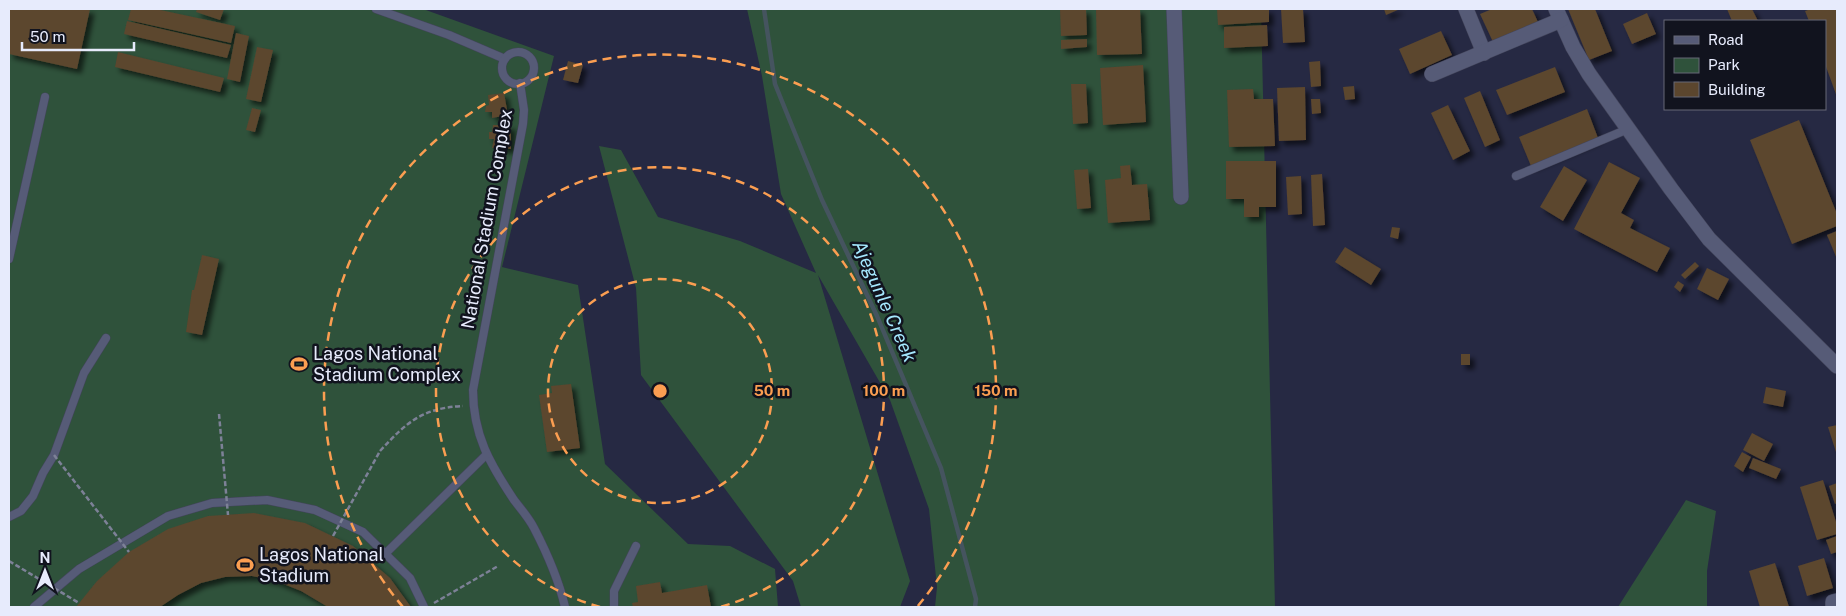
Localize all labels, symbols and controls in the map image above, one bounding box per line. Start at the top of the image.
scale bar [22,20,135,52]
legend [1664,20,1826,110]
text: 50 m [30,28,65,45]
text: Road [1708,31,1744,48]
text: Park [1708,56,1740,73]
text: Building [1708,81,1766,98]
street label: National Stadium Complex [457,107,516,330]
water label: Ajegunle Creek [848,237,922,366]
place label: Lagos National Stadium Complex [313,343,461,385]
sports icon: Lagos National Stadium Complex [289,354,309,374]
centre of rings [651,382,669,400]
text: 50 m [754,382,790,399]
text: 100 m [863,382,905,399]
text: 150 m [974,382,1018,399]
place label: Lagos National Stadium [259,544,384,586]
north arrow [20,546,70,596]
text: N [40,550,50,566]
sports icon: Lagos National Stadium [235,555,255,575]

